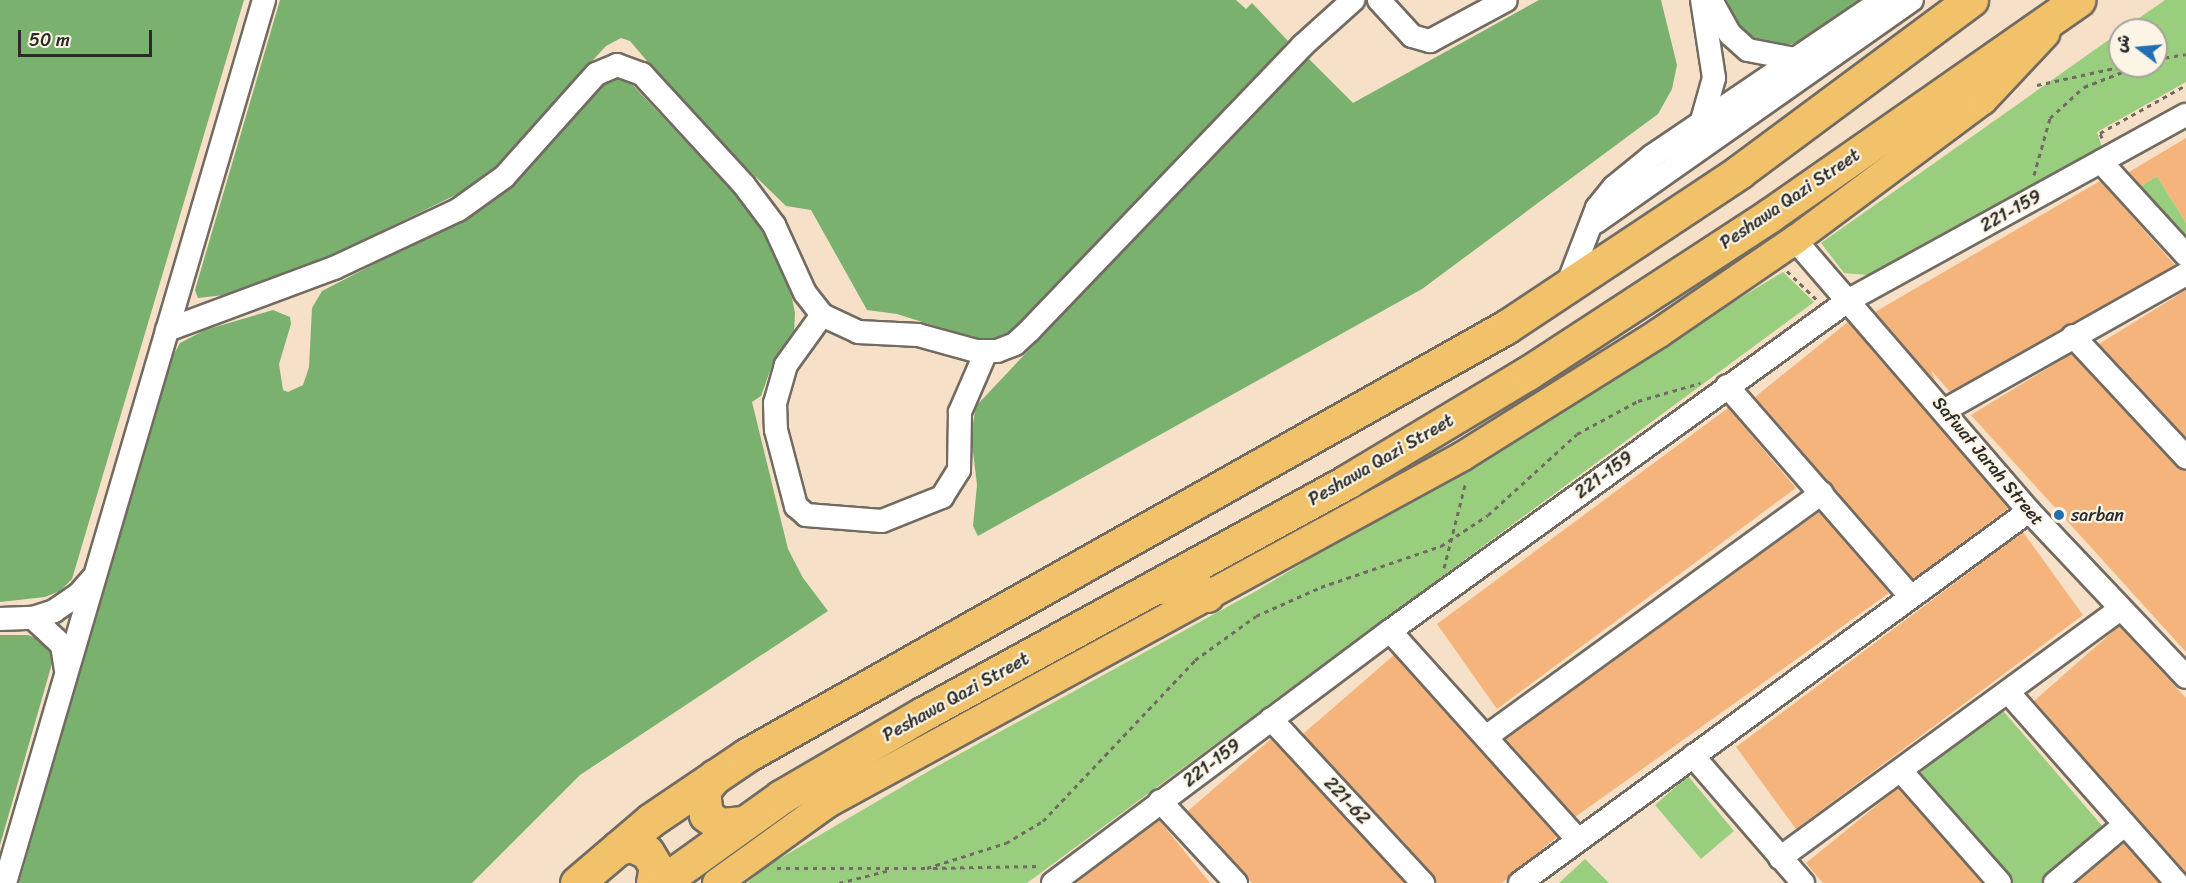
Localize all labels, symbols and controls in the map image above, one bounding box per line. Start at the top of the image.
scale bar [21,18,154,56]
north arrow [2108,18,2168,78]
text: 50 m [29,24,70,56]
text: ش [2106,31,2139,56]
street label: Peshawa Qazi Street [1716,144,1864,254]
street label: 221-159 [1977,185,2045,237]
street label: Safwat Jarah Street [1928,392,2048,530]
street label: Peshawa Qazi Street [1304,410,1458,510]
street label: 221-159 [1571,447,1637,503]
place label: sarban [2071,504,2124,526]
marker: sarban [2052,508,2066,522]
street label: Peshawa Qazi Street [879,648,1033,746]
street label: 221-159 [1179,734,1245,792]
street label: 221-62 [1320,773,1374,829]

